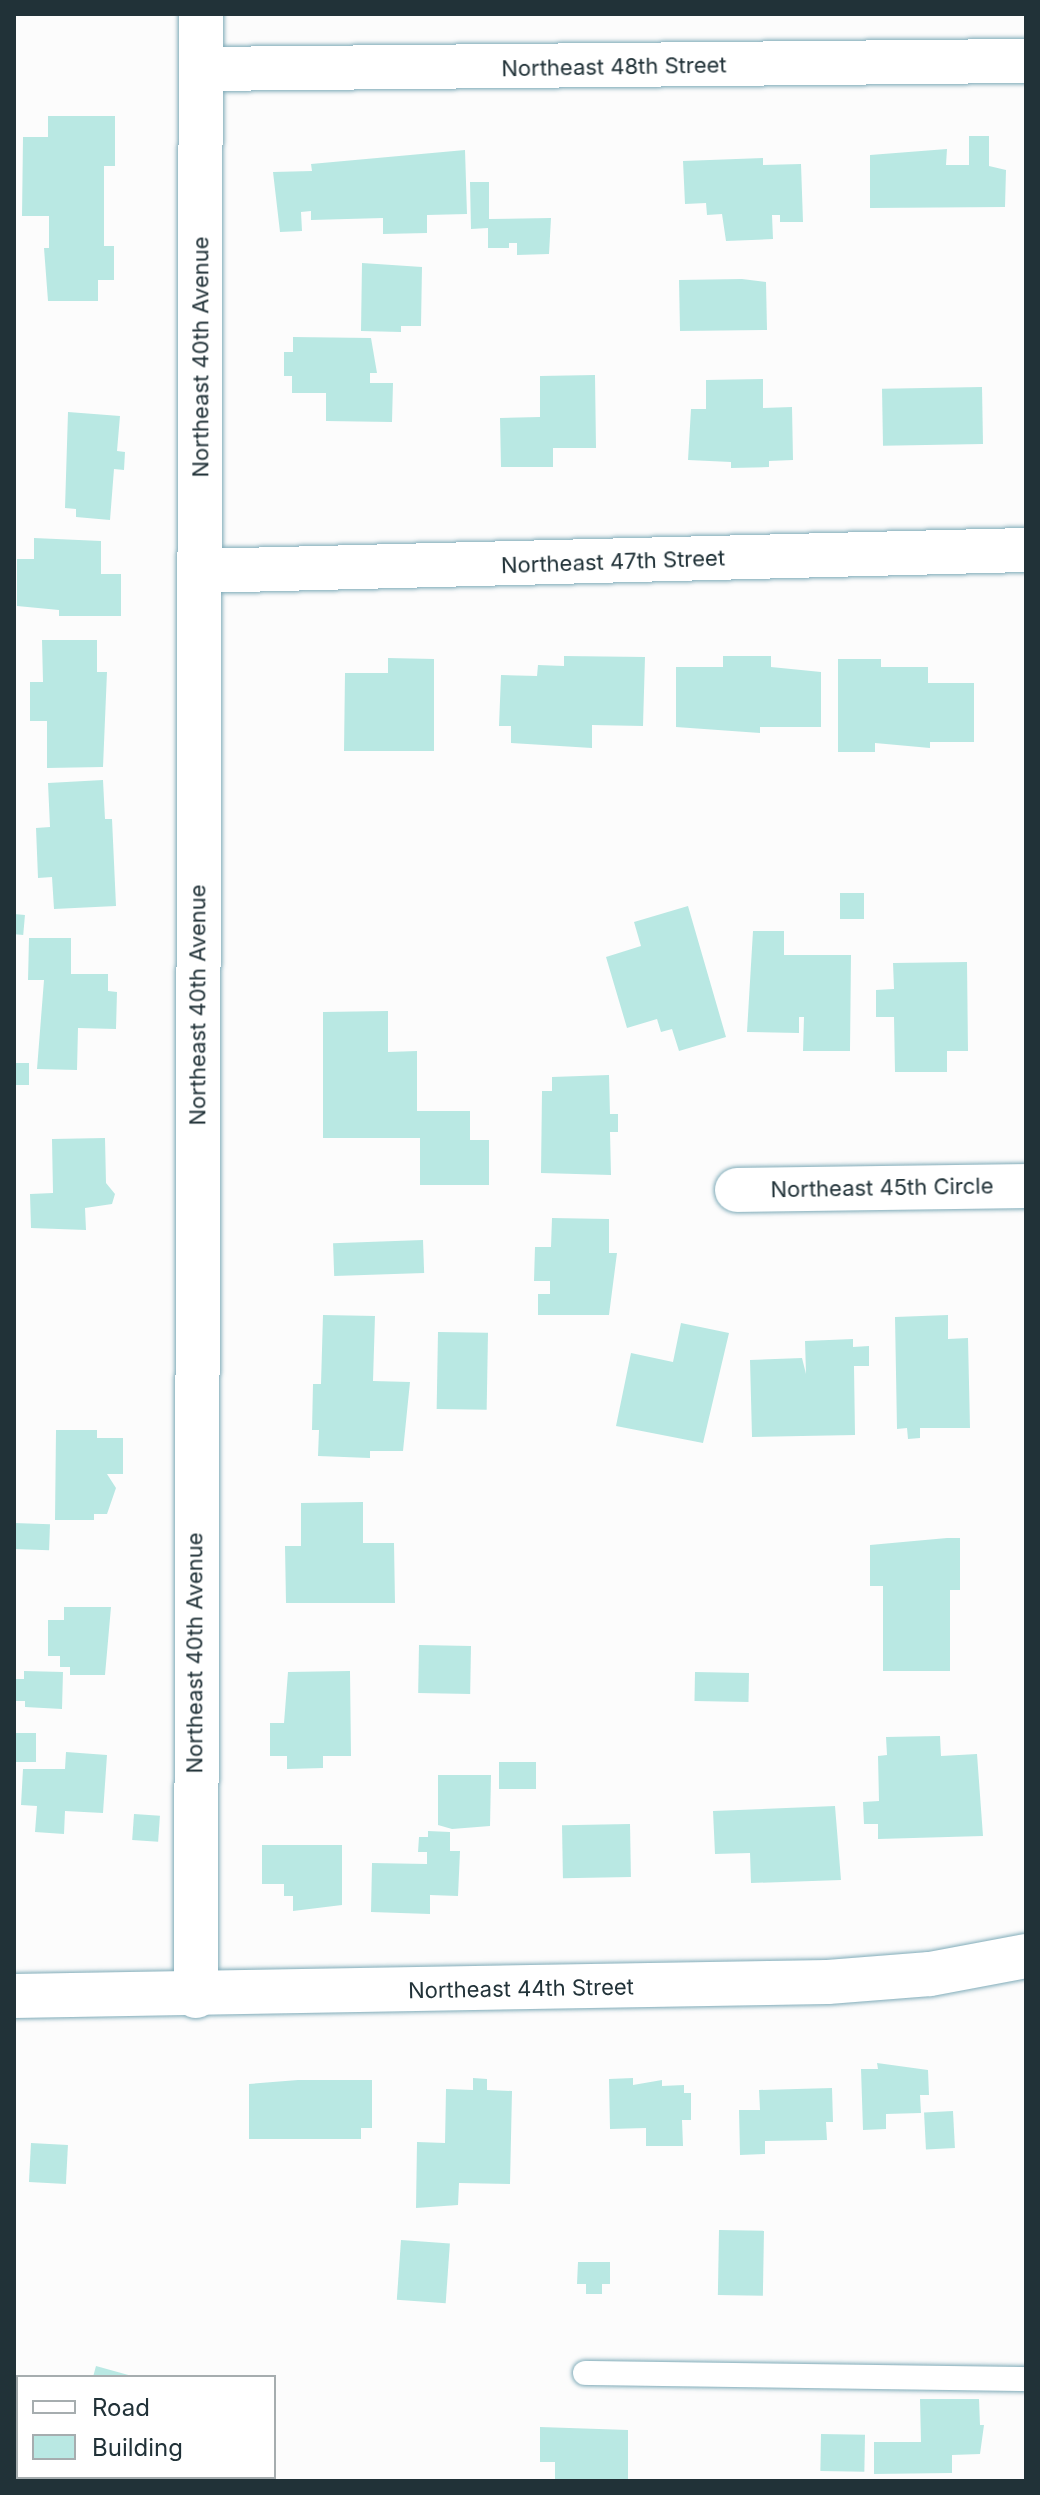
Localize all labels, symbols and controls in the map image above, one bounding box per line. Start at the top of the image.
street label: Northeast 48th Street [501,52,727,82]
street label: Northeast 40th Avenue [188,236,214,478]
street label: Northeast 47th Street [501,545,725,579]
street label: Northeast 40th Avenue [185,884,211,1126]
street label: Northeast 45th Circle [770,1173,994,1203]
street label: Northeast 40th Avenue [182,1532,208,1774]
street label: Northeast 44th Street [408,1974,634,2004]
legend [16,2375,276,2479]
text: Road [92,2393,150,2422]
text: Building [92,2433,183,2462]

